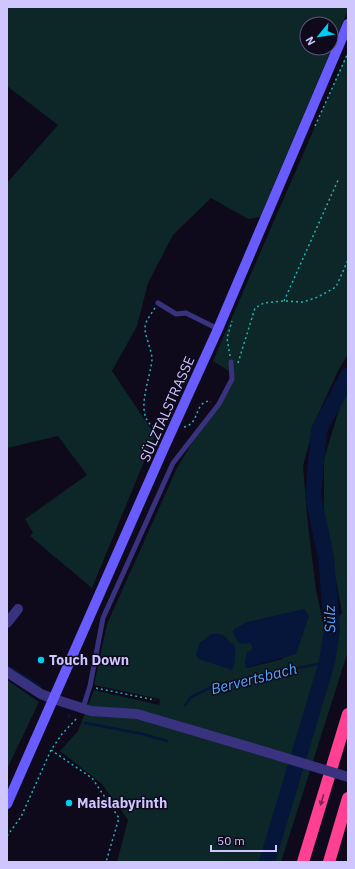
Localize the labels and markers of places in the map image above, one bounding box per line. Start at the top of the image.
place label: Touch Down [49,651,129,669]
marker: Touch Down [36,655,46,665]
place label: Maislabyrinth [77,794,167,812]
marker: Maislabyrinth [64,798,74,808]

